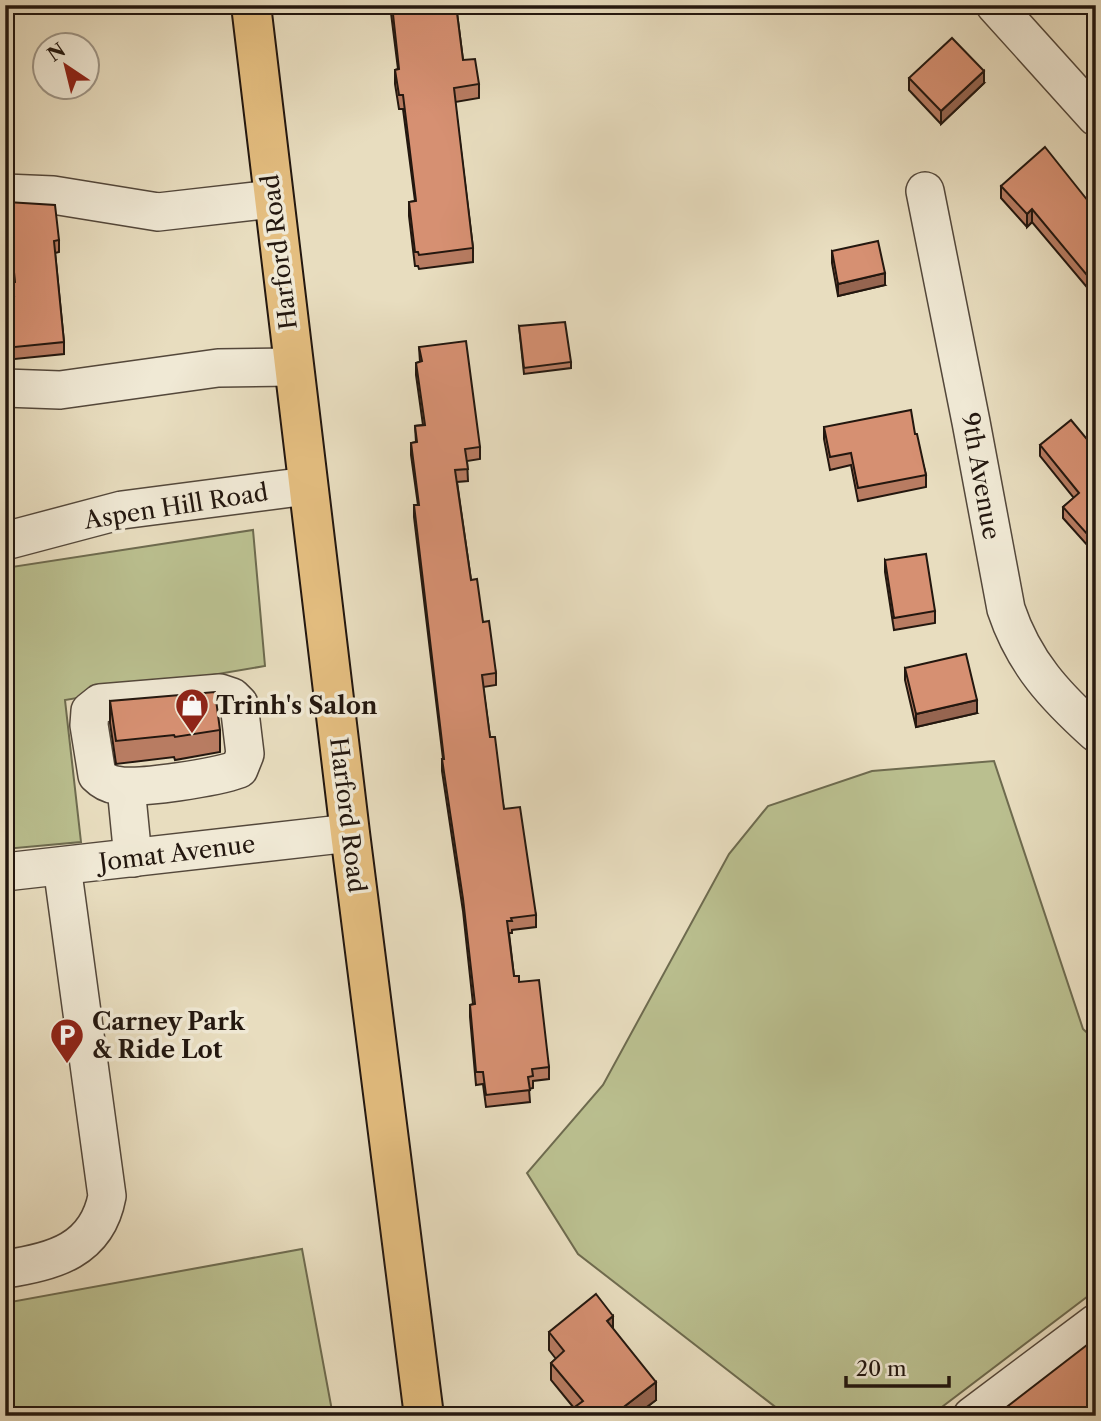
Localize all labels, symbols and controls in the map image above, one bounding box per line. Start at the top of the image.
north arrow [32,32,102,102]
text: N [43,38,70,67]
street label: Harford Road [255,172,303,331]
street label: 9th Avenue [956,410,1006,542]
street label: Aspen Hill Road [81,477,270,535]
shop icon: Trinh's Salon [173,686,211,735]
place label: Trinh's Salon [216,691,378,720]
street label: Harford Road [324,736,372,895]
street label: Jomat Avenue [93,829,257,877]
place label: Carney Park & Ride Lot [92,1007,246,1064]
parking icon: Carney Park & Ride Lot [48,1016,86,1065]
scale bar [846,1344,949,1388]
text: 20 m [856,1356,907,1381]

